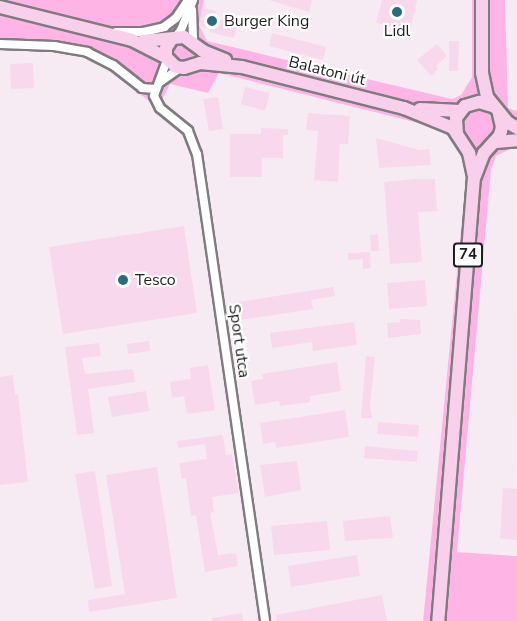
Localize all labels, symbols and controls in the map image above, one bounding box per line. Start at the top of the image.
marker: Lidl [390,5,404,19]
place label: Burger King [224,11,309,31]
marker: Burger King [205,14,219,28]
place label: Lidl [384,21,410,41]
street label: Balatoni út [287,52,367,90]
road number: 74 [453,243,483,267]
place label: Tesco [135,270,176,290]
marker: Tesco [116,273,130,287]
street label: Sport utca [224,303,254,379]

